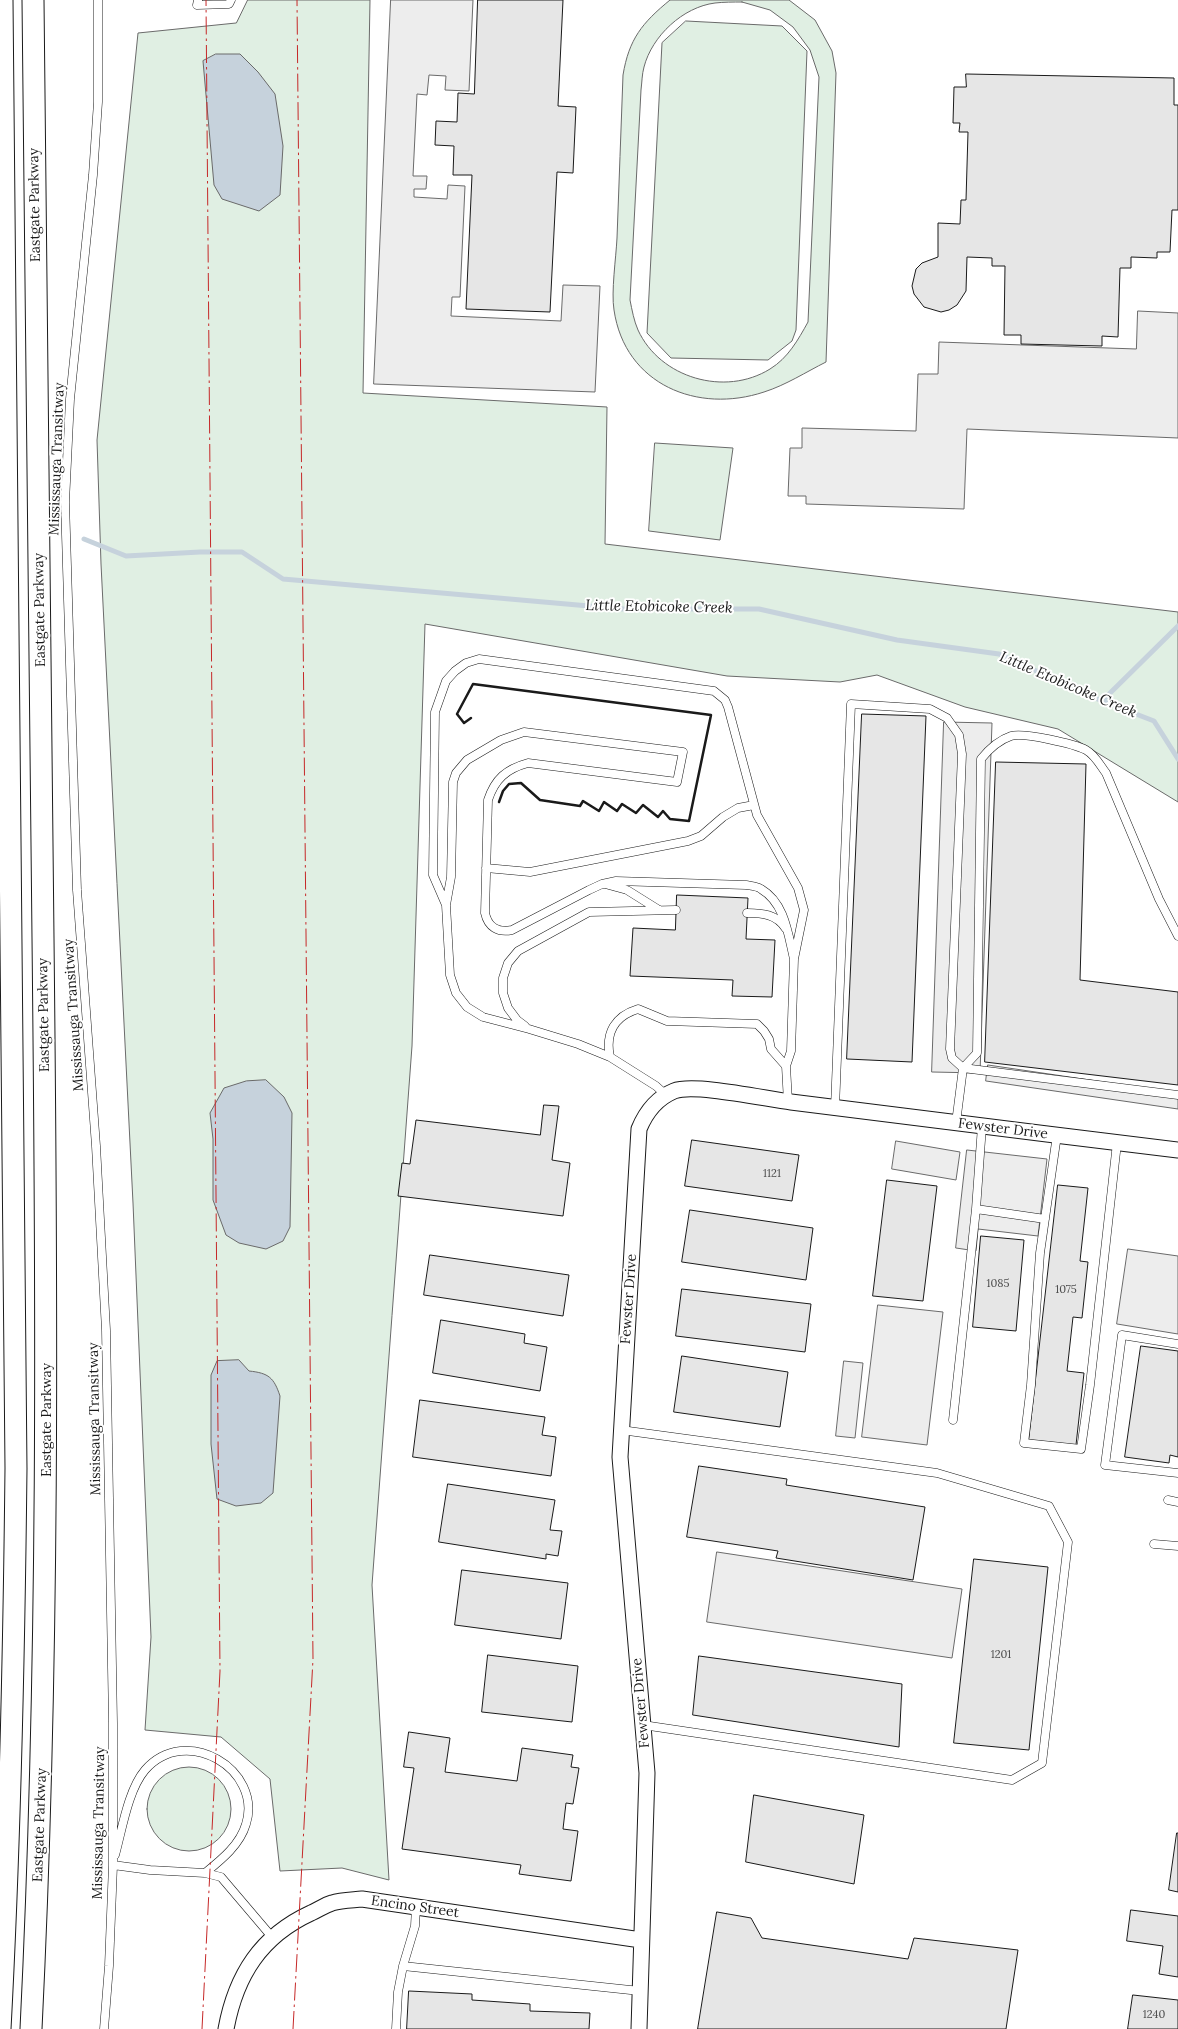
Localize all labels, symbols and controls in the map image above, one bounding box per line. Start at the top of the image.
street label: Eastgate Parkway [26,148,44,262]
street label: Mississauga Transitway [46,382,68,536]
street label: Eastgate Parkway [31,553,49,667]
water label: Little Etobicoke Creek [585,597,733,617]
water label: Little Etobicoke Creek [997,648,1139,722]
street label: Mississauga Transitway [60,938,88,1092]
street label: Eastgate Parkway [35,958,53,1072]
street label: Fewster Drive [957,1115,1049,1143]
house number: 1121 [763,1167,781,1181]
street label: Fewster Drive [617,1253,641,1345]
house number: 1085 [986,1277,1010,1291]
house number: 1075 [1055,1283,1077,1297]
street label: Mississauga Transitway [85,1342,105,1496]
street label: Eastgate Parkway [39,1363,55,1477]
house number: 1201 [991,1648,1011,1662]
street label: Fewster Drive [629,1657,653,1749]
street label: Mississauga Transitway [89,1746,109,1900]
street label: Eastgate Parkway [30,1768,50,1882]
street label: Encino Street [370,1893,460,1921]
house number: 1240 [1143,2008,1165,2022]

